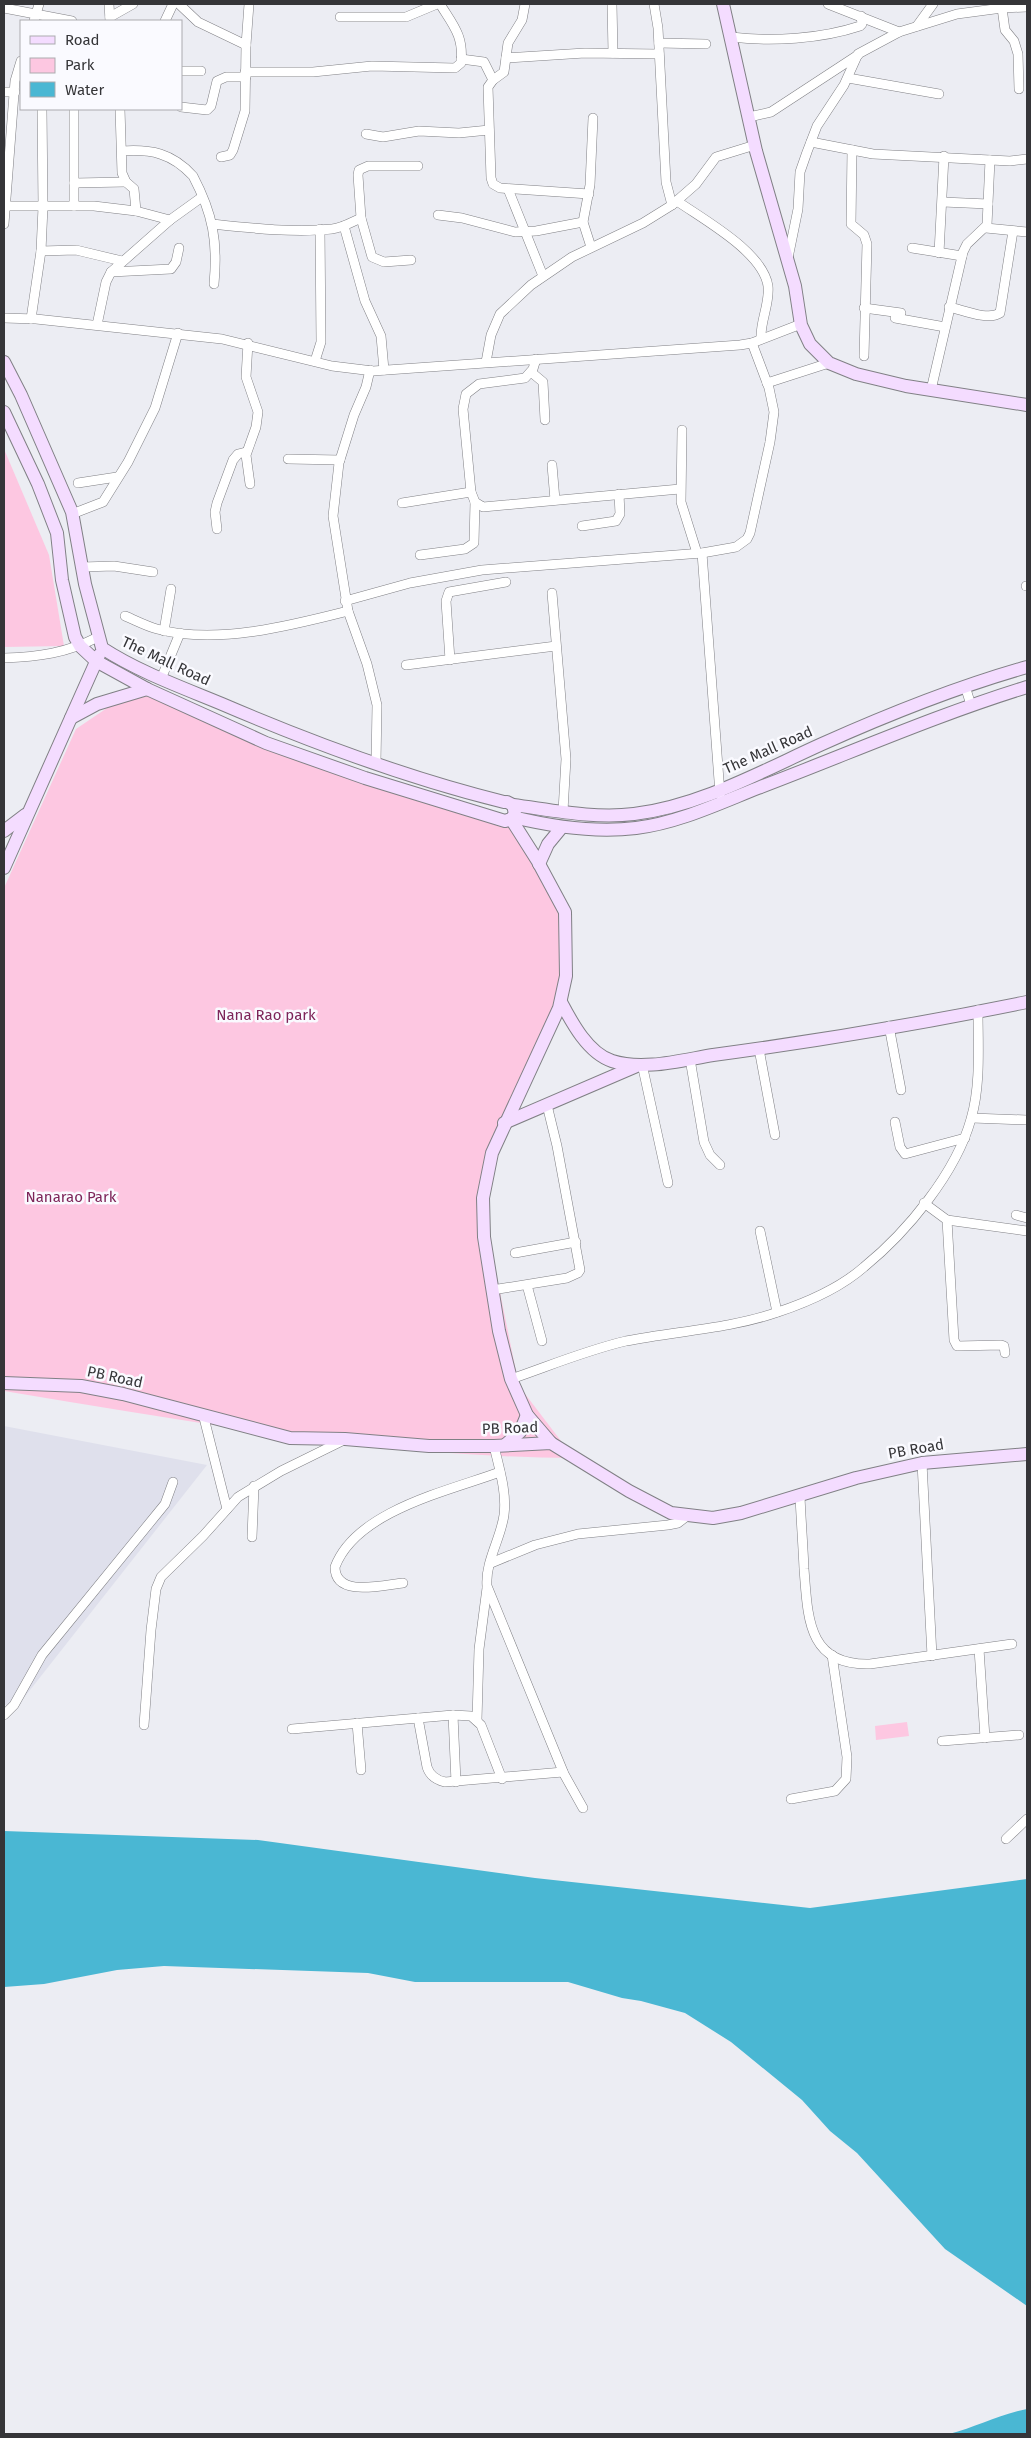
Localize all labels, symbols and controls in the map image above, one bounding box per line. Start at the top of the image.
legend [20,20,182,110]
text: Road [65,31,100,49]
text: Park [65,56,95,74]
text: Water [65,81,104,99]
street label: The Mall Road [119,633,213,689]
street label: The Mall Road [721,722,815,778]
park label: Nana Rao park [216,1006,316,1024]
park label: Nanarao Park [25,1188,117,1206]
street label: PB Road [86,1362,144,1392]
street label: PB Road [481,1418,539,1438]
street label: PB Road [887,1435,945,1463]

